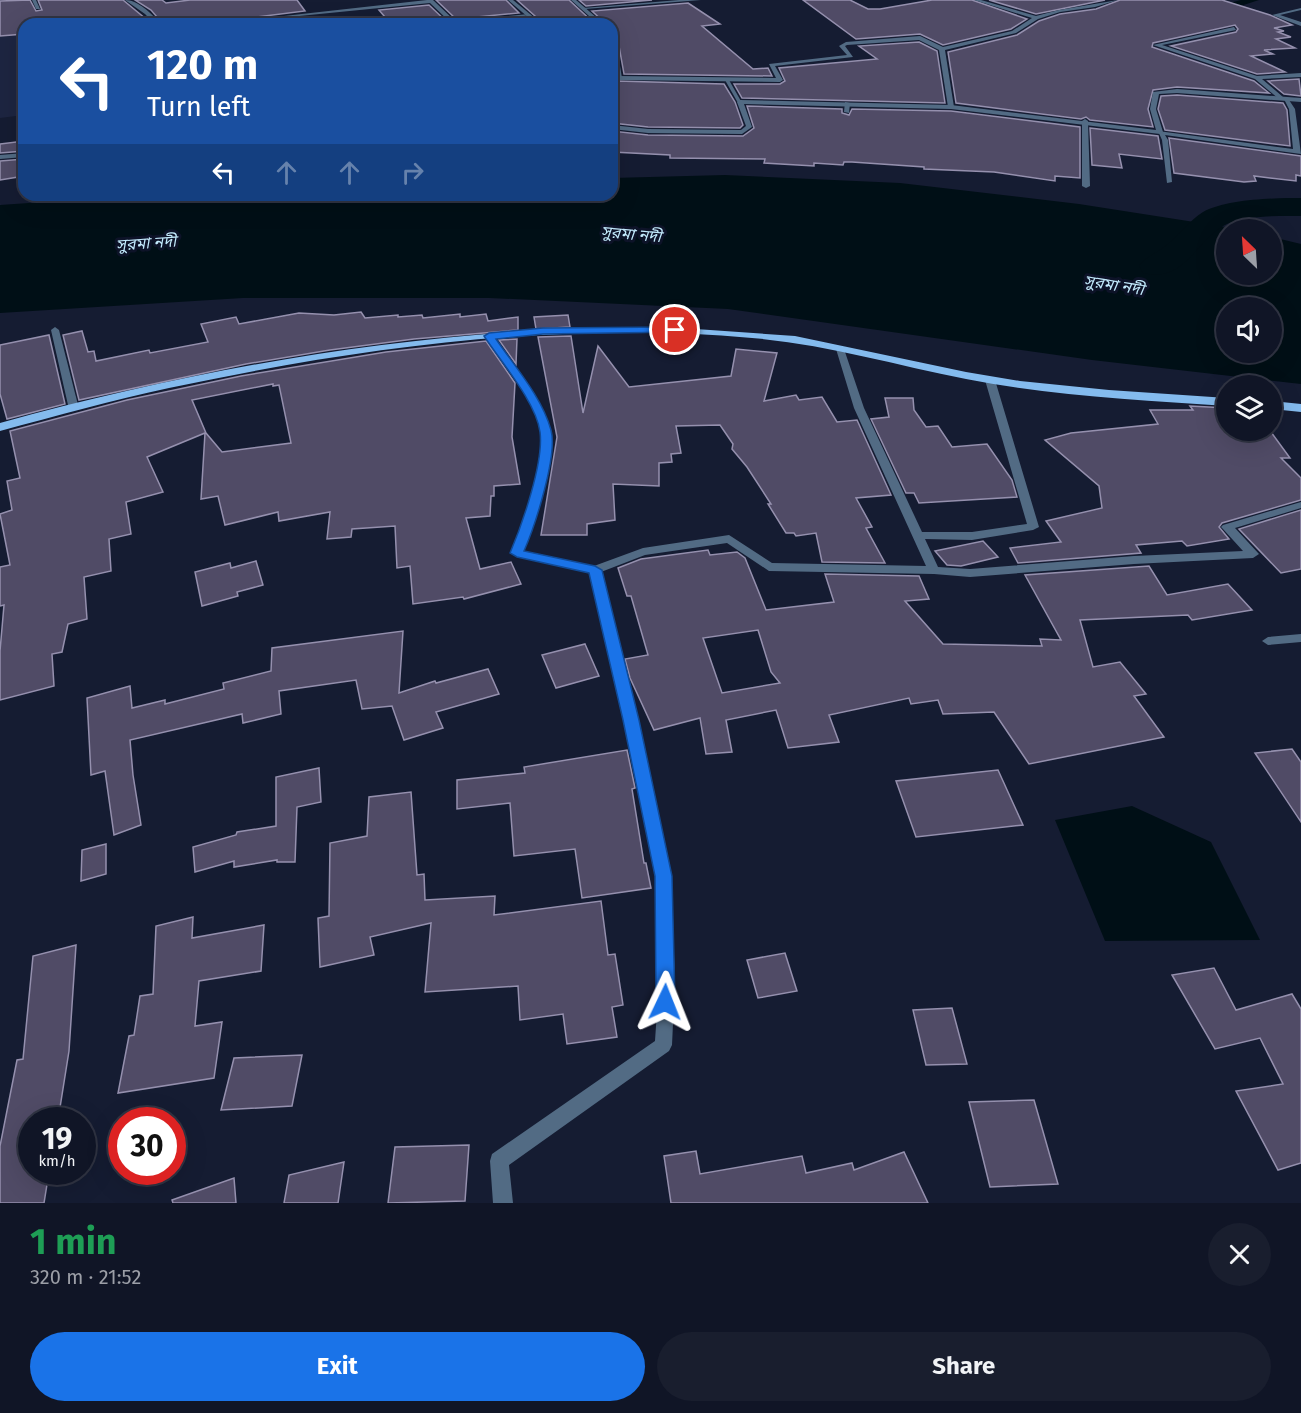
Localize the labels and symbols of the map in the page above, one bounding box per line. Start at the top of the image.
north arrow [1216,219,1282,285]
water label: সুরমা নদী [600,222,665,246]
water label: সুরমা নদী [115,231,180,255]
water label: সুরমা নদী [1083,271,1148,300]
pin [649,304,700,355]
position arrow [633,970,697,1034]
speed limit sign: 30 [108,1107,186,1185]

